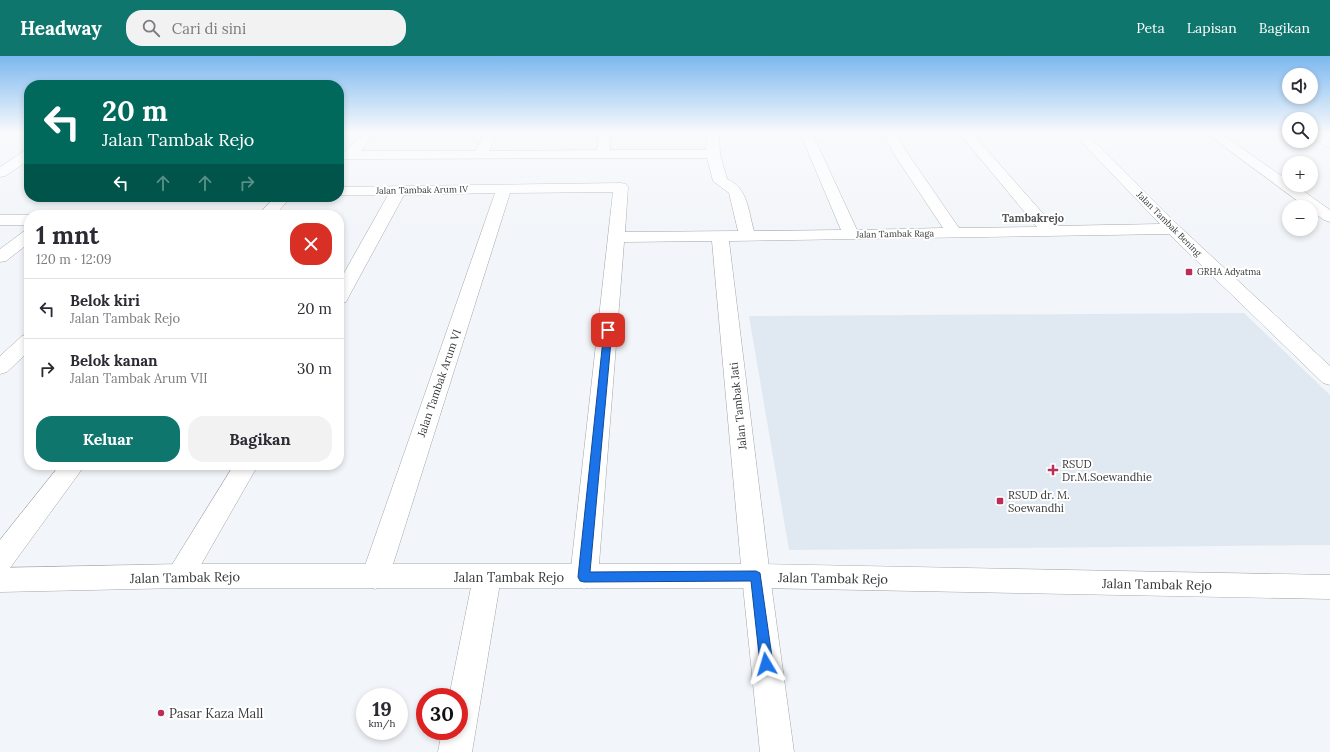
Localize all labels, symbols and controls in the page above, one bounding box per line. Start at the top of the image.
search box [126,10,406,46]
text: Headway [20,16,102,40]
icon: search [140,17,162,39]
text: Cari di sini [172,19,246,38]
text: Peta [1136,19,1165,37]
text: Lapisan [1187,19,1237,37]
text: Bagikan [1259,19,1310,37]
map controls [1282,68,1318,236]
button: sound [1282,68,1318,104]
text: 20 m [102,93,168,129]
icon: left [36,96,88,148]
button: search [1282,112,1318,148]
text: Jalan Tambak Rejo [102,128,254,151]
button: + [1282,156,1318,192]
icon: left [110,172,132,194]
icon: ahead [152,172,174,194]
icon: ahead [194,172,216,194]
icon: right [236,172,258,194]
street label: Jalan Tambak Arum IV [375,183,469,196]
street label: Jalan Tambak Bening [1134,188,1205,259]
button: − [1282,200,1318,236]
district label: Tambakrejo [1002,211,1064,225]
text: 1 mnt [36,220,99,251]
button: close [290,223,332,265]
street label: Jalan Tambak Raga [855,227,934,240]
text: 120 m · 12:09 [36,251,111,268]
place label: GRHA Adyatma [1197,266,1261,277]
marker: GRHA Adyatma [1184,267,1194,277]
text: Belok kiri [70,291,140,310]
icon: left [36,298,58,320]
text: 20 m [297,299,332,318]
text: Jalan Tambak Rejo [70,310,180,327]
pin [591,313,625,347]
icon: arrive [597,319,619,341]
street label: Jalan Tambak Arum VI [414,327,464,440]
text: Belok kanan [70,351,158,370]
icon: right [36,358,58,380]
text: 30 m [297,359,332,378]
street label: Jalan Tambak Jati [726,362,750,451]
text: Jalan Tambak Arum VII [70,370,208,387]
button: Keluar [36,416,180,462]
button: Bagikan [188,416,332,462]
place label: RSUD Dr.M.Soewandhie [1062,457,1152,484]
marker: RSUD Dr.M.Soewandhie [1047,464,1059,476]
place label: RSUD dr. M. Soewandhi [1008,488,1070,515]
marker: RSUD dr. M. Soewandhi [995,496,1005,506]
street label: Jalan Tambak Rejo [129,568,241,587]
street label: Jalan Tambak Rejo [453,569,564,586]
street label: Jalan Tambak Rejo [777,569,889,588]
street label: Jalan Tambak Rejo [1101,575,1213,594]
position arrow [745,643,787,685]
speed limit sign: 30 [416,688,468,740]
text: 19 [372,696,392,721]
place label: Pasar Kaza Mall [169,705,264,722]
marker: Pasar Kaza Mall [156,708,166,718]
text: km/h [368,717,396,730]

